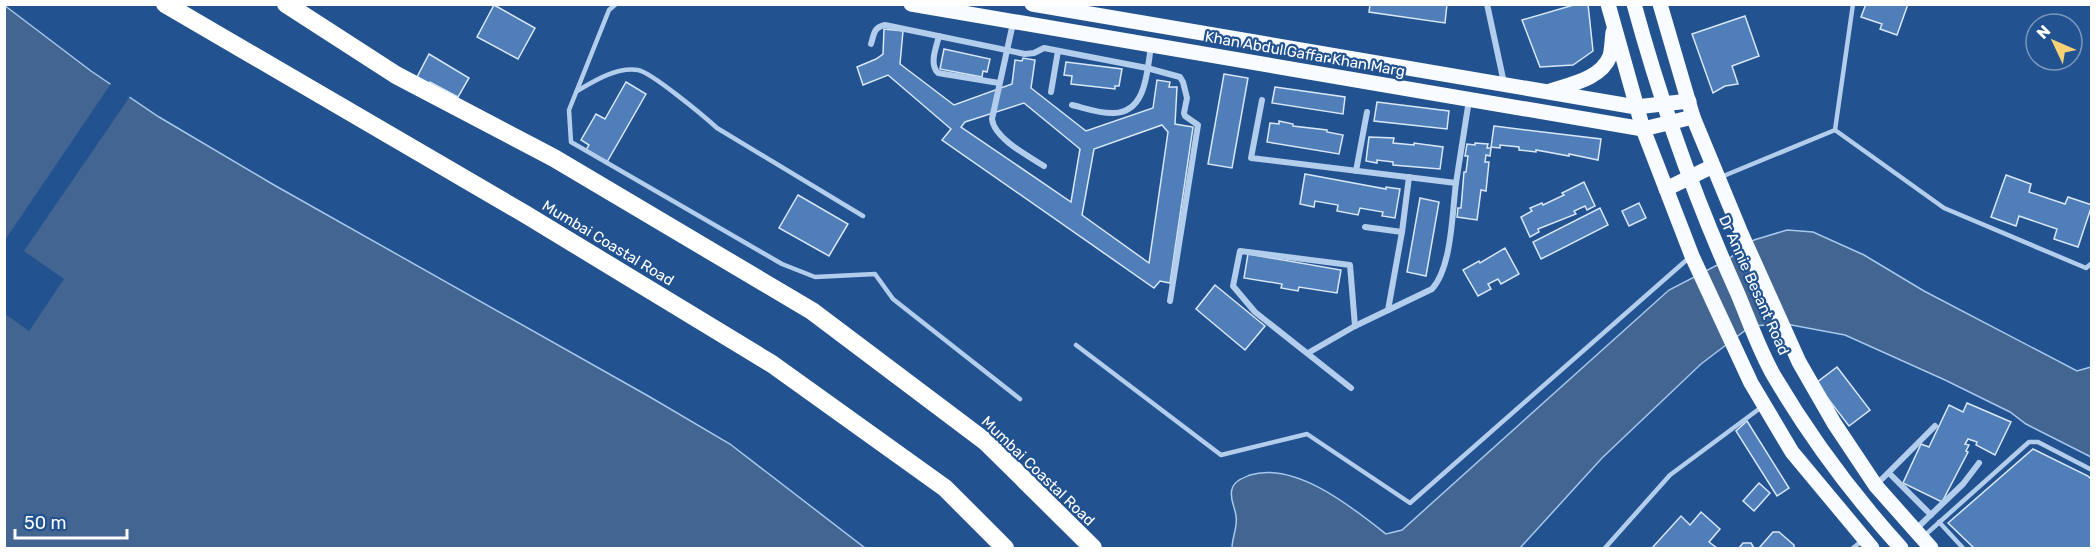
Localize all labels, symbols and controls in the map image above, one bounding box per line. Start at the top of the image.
north arrow [2024,12,2084,72]
text: N [2033,21,2054,43]
street label: Khan Abdul Gaffar Khan Marg [1204,28,1406,80]
street label: Mumbai Coastal Road [539,197,677,289]
street label: Dr Annie Besant Road [1715,212,1793,358]
street label: Mumbai Coastal Road [978,412,1098,530]
scale bar [15,502,128,540]
text: 50 m [24,512,67,534]

